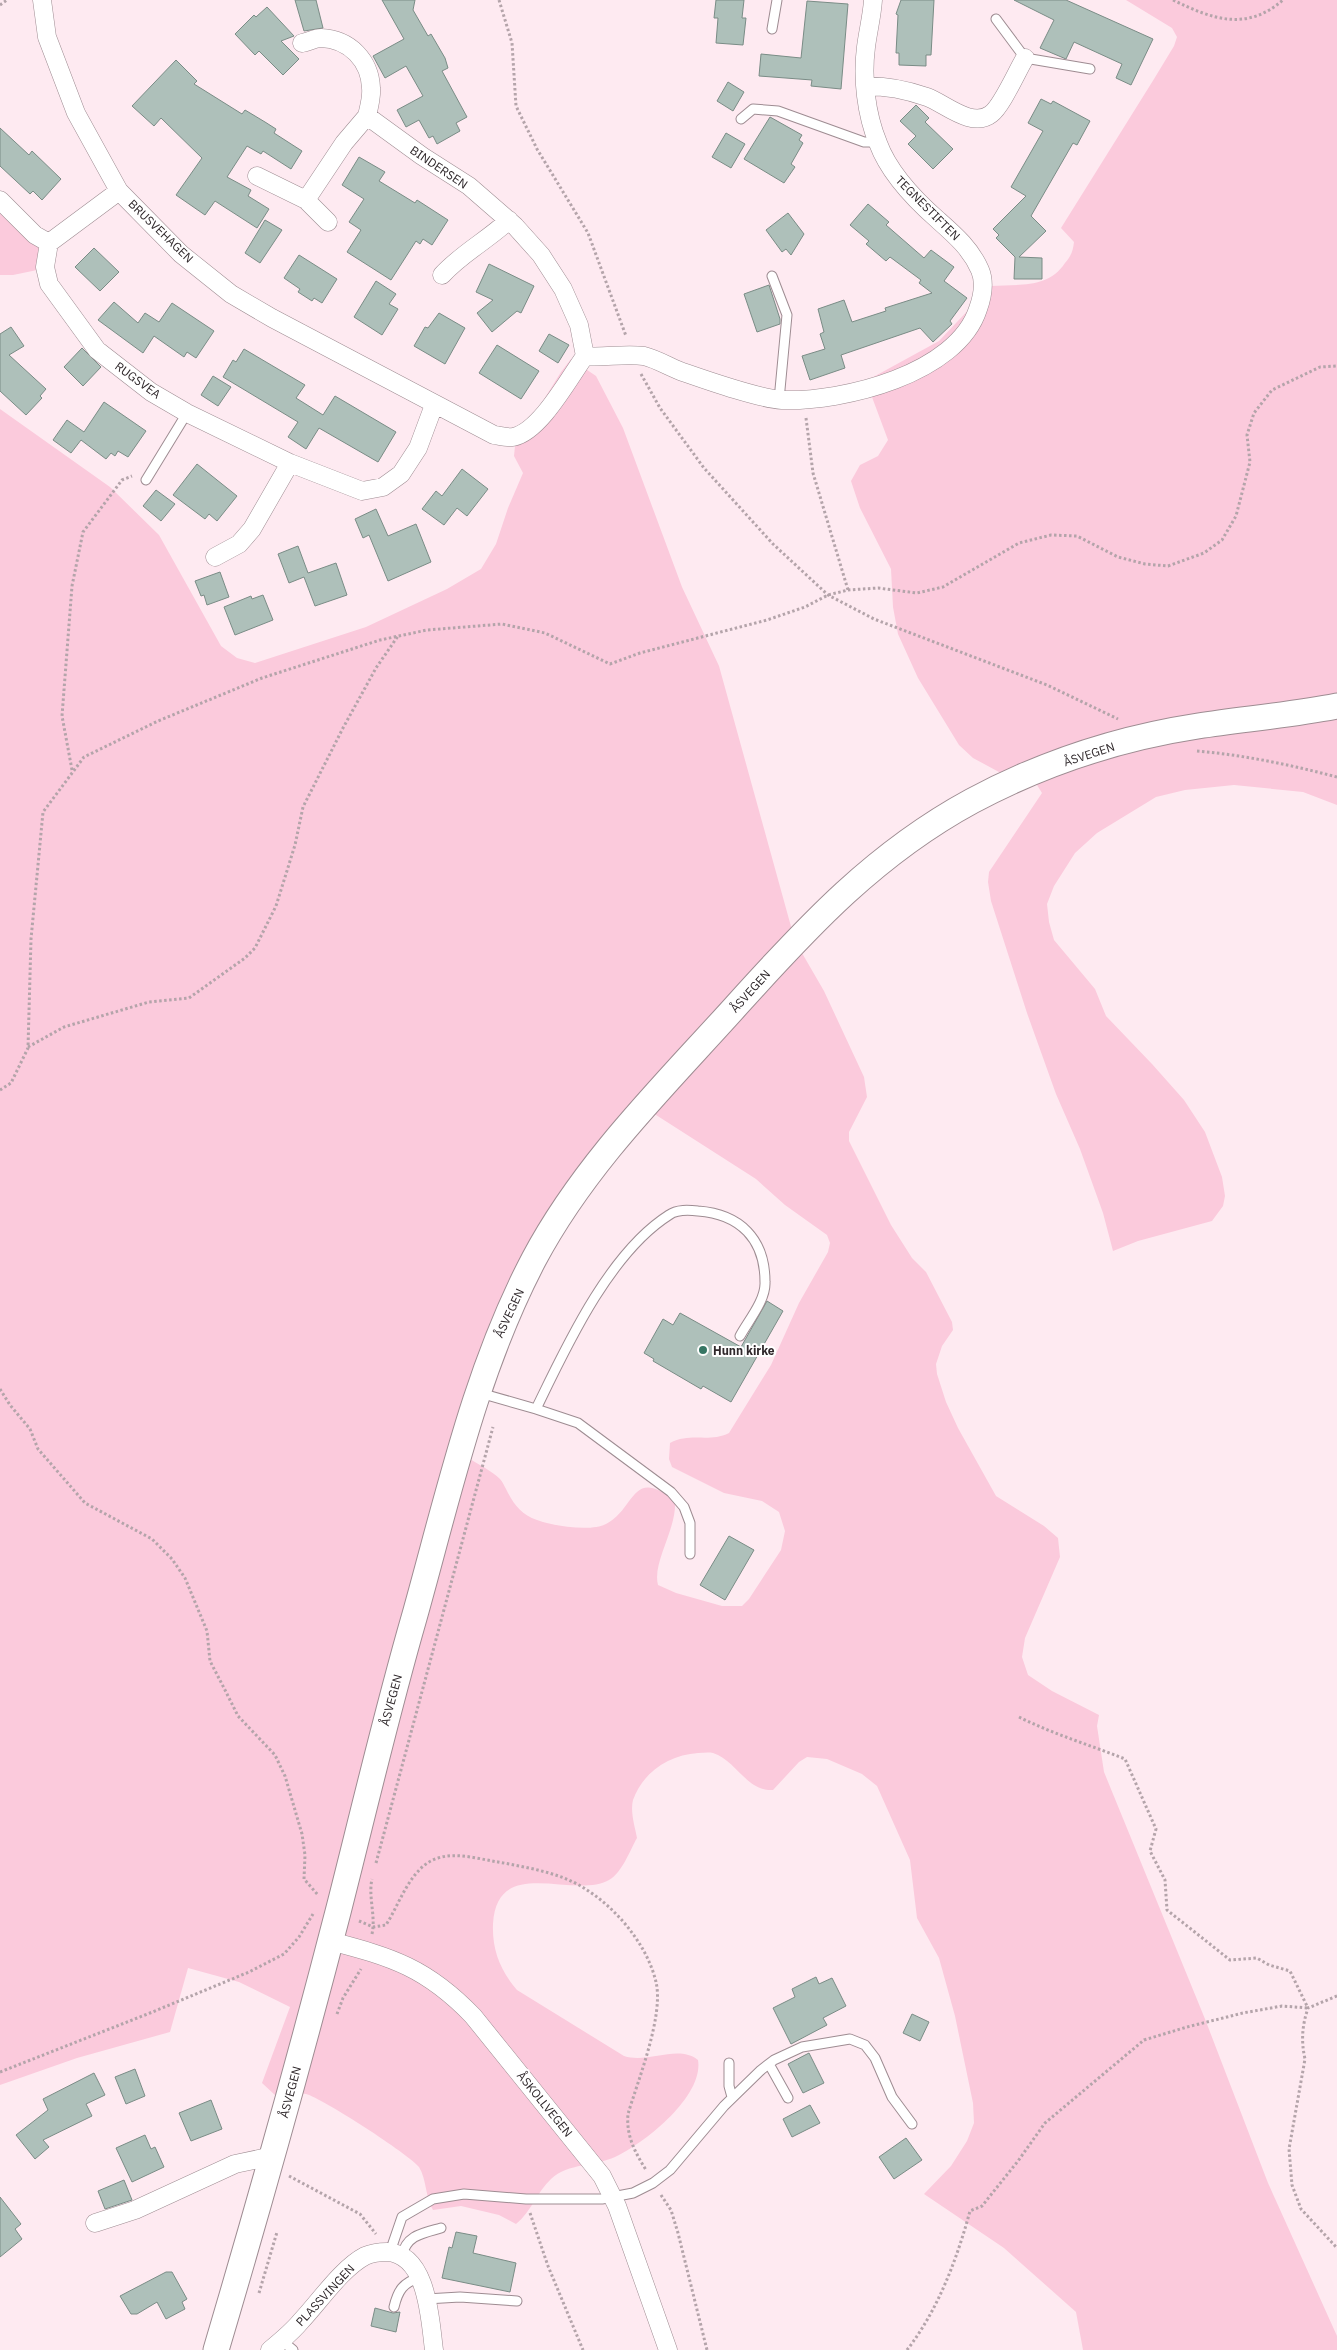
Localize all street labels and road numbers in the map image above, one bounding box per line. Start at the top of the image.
street label: BINDERSEN [407,142,471,192]
street label: TEGNESTIFTEN [893,173,963,243]
street label: BRUSVEHAGEN [125,196,197,266]
street label: RUGSVEA [112,358,164,402]
street label: ÅSVEGEN [1062,739,1116,769]
street label: ÅSVEGEN [727,966,773,1016]
street label: ÅSVEGEN [491,1286,527,1340]
street label: ÅSVEGEN [377,1673,405,1727]
street label: ÅSVEGEN [276,2065,304,2119]
street label: ÅSKOLLVEGEN [514,2068,576,2140]
street label: PLASSVINGEN [292,2261,358,2329]

